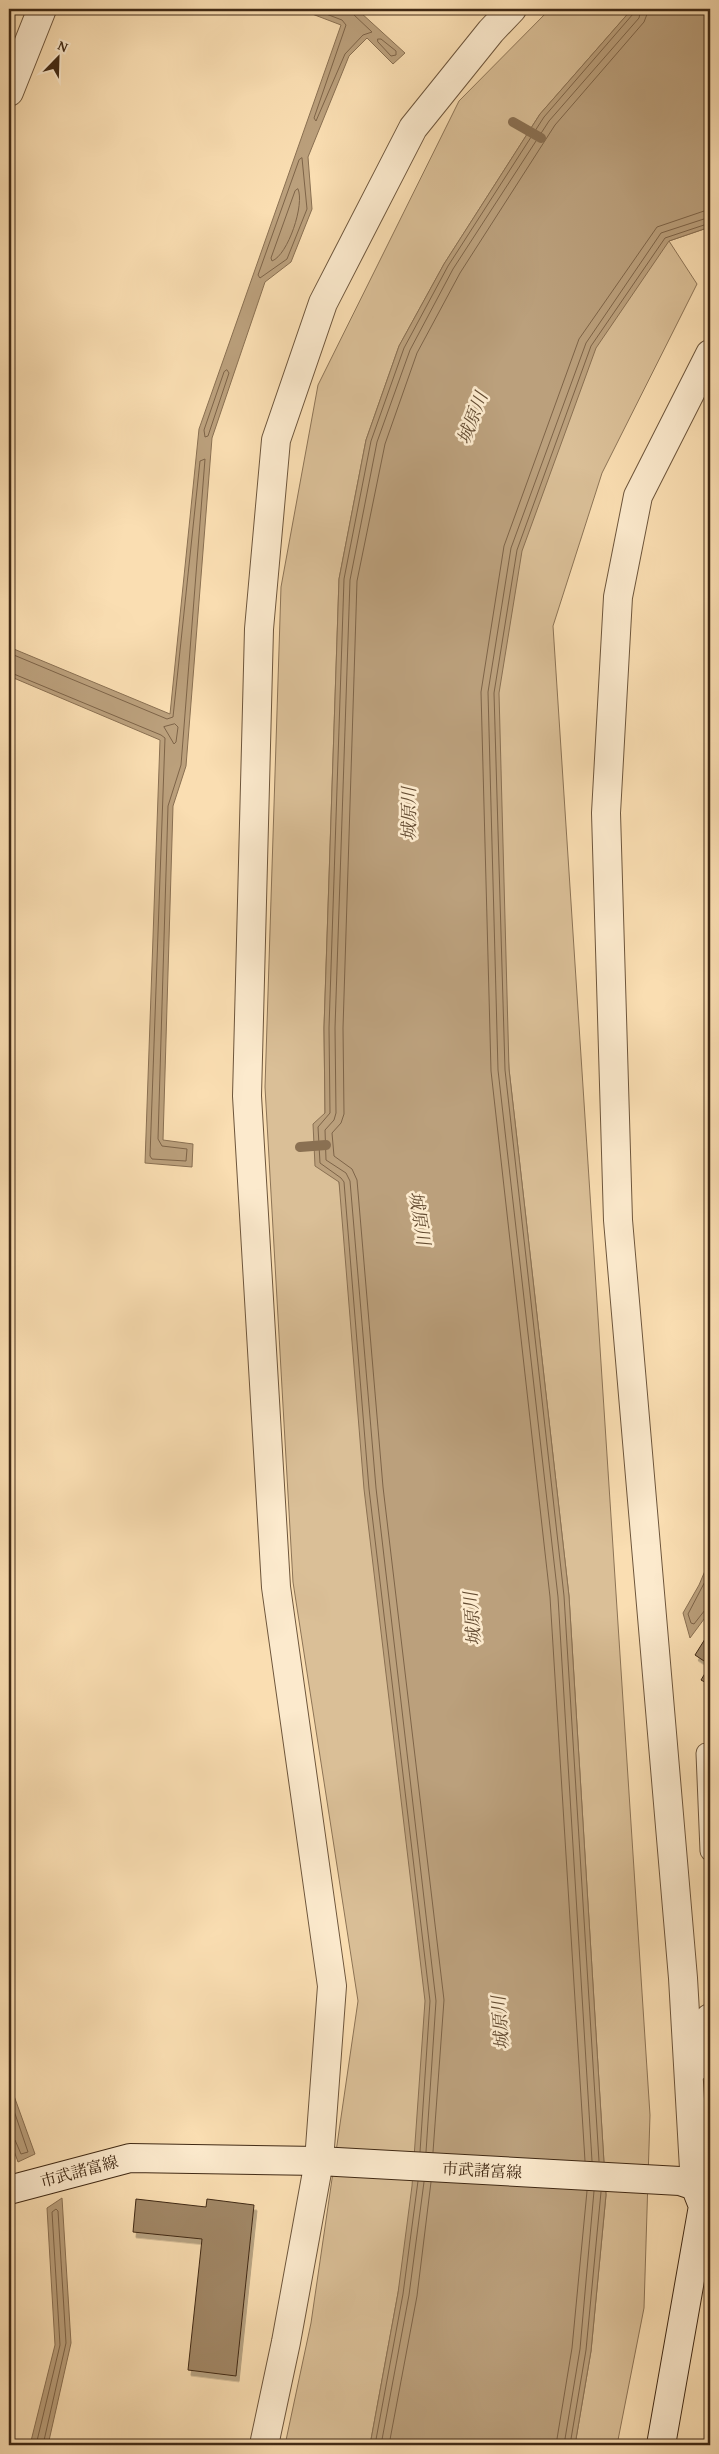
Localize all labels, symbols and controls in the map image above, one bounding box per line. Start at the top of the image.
north arrow [32,32,82,82]
text: N [55,35,72,57]
water label: 城原川 [450,386,495,448]
water label: 城原川 [395,785,422,841]
water label: 城原川 [402,1189,438,1249]
water label: 城原川 [457,1589,487,1647]
water label: 城原川 [485,1993,515,2051]
street label: 市武諸富線 [37,2149,121,2193]
street label: 市武諸富線 [441,2156,523,2184]

